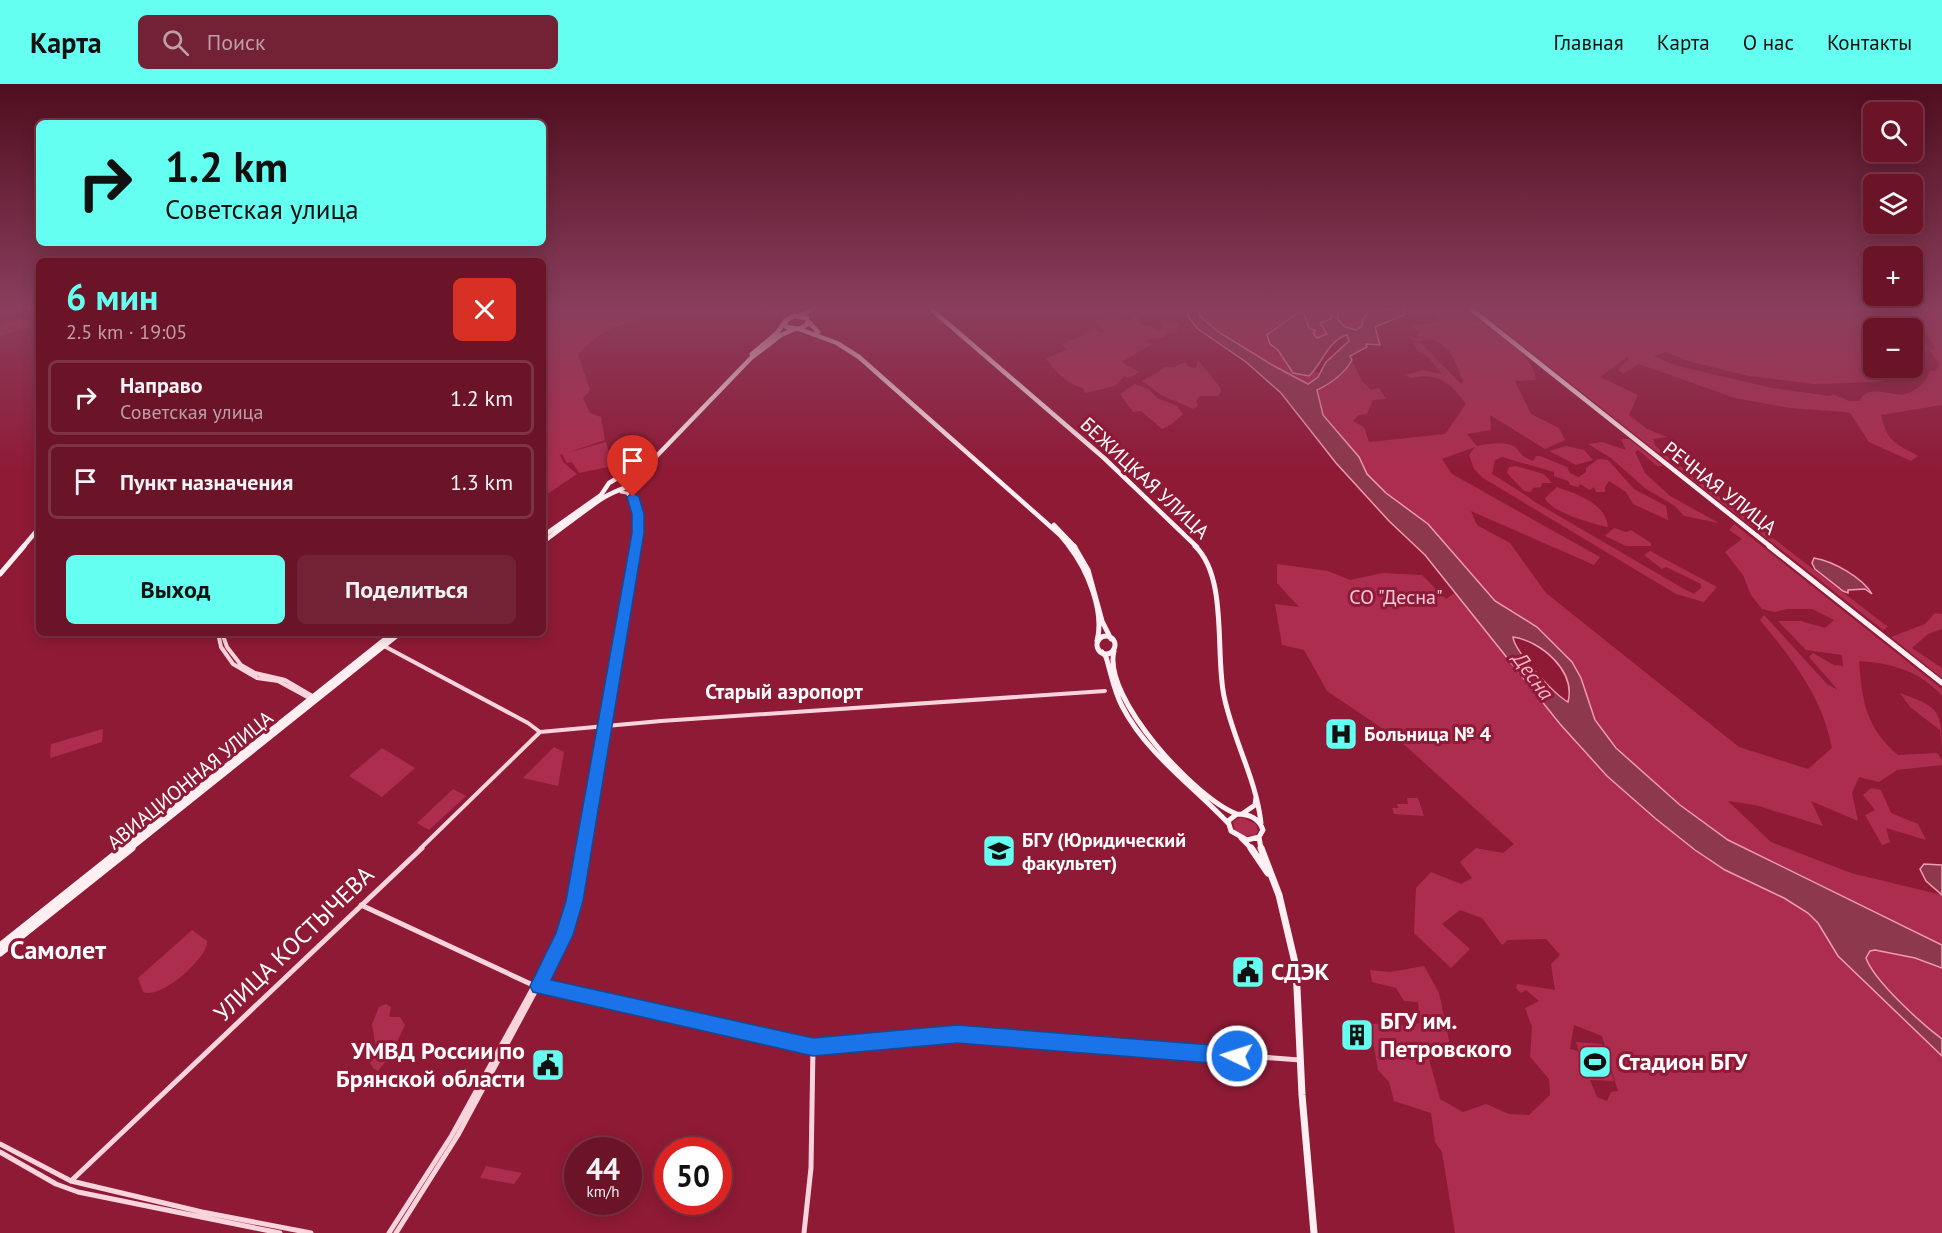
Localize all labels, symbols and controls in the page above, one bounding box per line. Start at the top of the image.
search box [138,15,558,69]
text: Карта [30,24,102,61]
icon: search [159,26,192,59]
text: Поиск [207,28,266,56]
text: Главная [1553,29,1624,56]
text: Карта [1657,29,1710,56]
text: О нас [1743,29,1794,56]
text: Контакты [1827,29,1912,56]
map controls [1863,102,1923,378]
button: search [1863,102,1923,162]
text: 1.2 km [165,139,288,194]
icon: right [66,144,144,222]
button: layers [1863,174,1923,234]
text: Советская улица [165,192,359,226]
button: + [1863,246,1923,306]
text: 6 мин [66,273,158,320]
button: close [453,278,516,341]
button: − [1863,318,1923,378]
text: 2.5 km · 19:05 [66,319,187,345]
text: Направо [120,371,203,399]
icon: right [69,381,102,414]
text: 1.2 km [450,384,513,412]
text: Советская улица [120,399,263,425]
street label: БЕЖИЦКАЯ УЛИЦА [1075,411,1215,545]
pin [607,435,658,497]
street label: РЕЧНАЯ УЛИЦА [1658,435,1782,541]
icon: arrive [616,444,649,477]
icon: arrive [69,465,102,498]
text: Пункт назначения [120,468,293,496]
text: 1.3 km [450,468,513,496]
button: Выход [66,555,285,624]
button: Поделиться [297,555,516,624]
park label: СО "Десна" [1349,584,1443,610]
water label: Десна [1506,645,1560,706]
district label: Старый аэропорт [705,678,863,705]
street label: АВИАЦИОННАЯ УЛИЦА [102,705,279,855]
hospital icon: Больница № 4 [1323,716,1359,752]
place label: Больница № 4 [1364,721,1492,747]
place label: БГУ (Юридический факультет) [1022,827,1186,876]
school or university icon: БГУ (Юридический факультет) [981,833,1017,869]
street label: УЛИЦА КОСТЫЧЕВА [207,859,380,1028]
district label: Самолет [10,933,106,966]
public building icon: СДЭК [1230,954,1266,990]
place label: СДЭК [1271,956,1330,987]
place label: БГУ им. Петровского [1380,1005,1512,1064]
building icon: БГУ им. Петровского [1339,1017,1375,1053]
position arrow [1205,1024,1269,1088]
place label: УМВД России по Брянской области [336,1035,525,1094]
sports icon: Стадион БГУ [1577,1044,1613,1080]
place label: Стадион БГУ [1618,1046,1748,1077]
public building icon: УМВД России по Брянской области [530,1047,566,1083]
speed limit sign: 50 [654,1137,732,1215]
text: 44 [586,1149,620,1188]
text: km/h [587,1182,619,1201]

